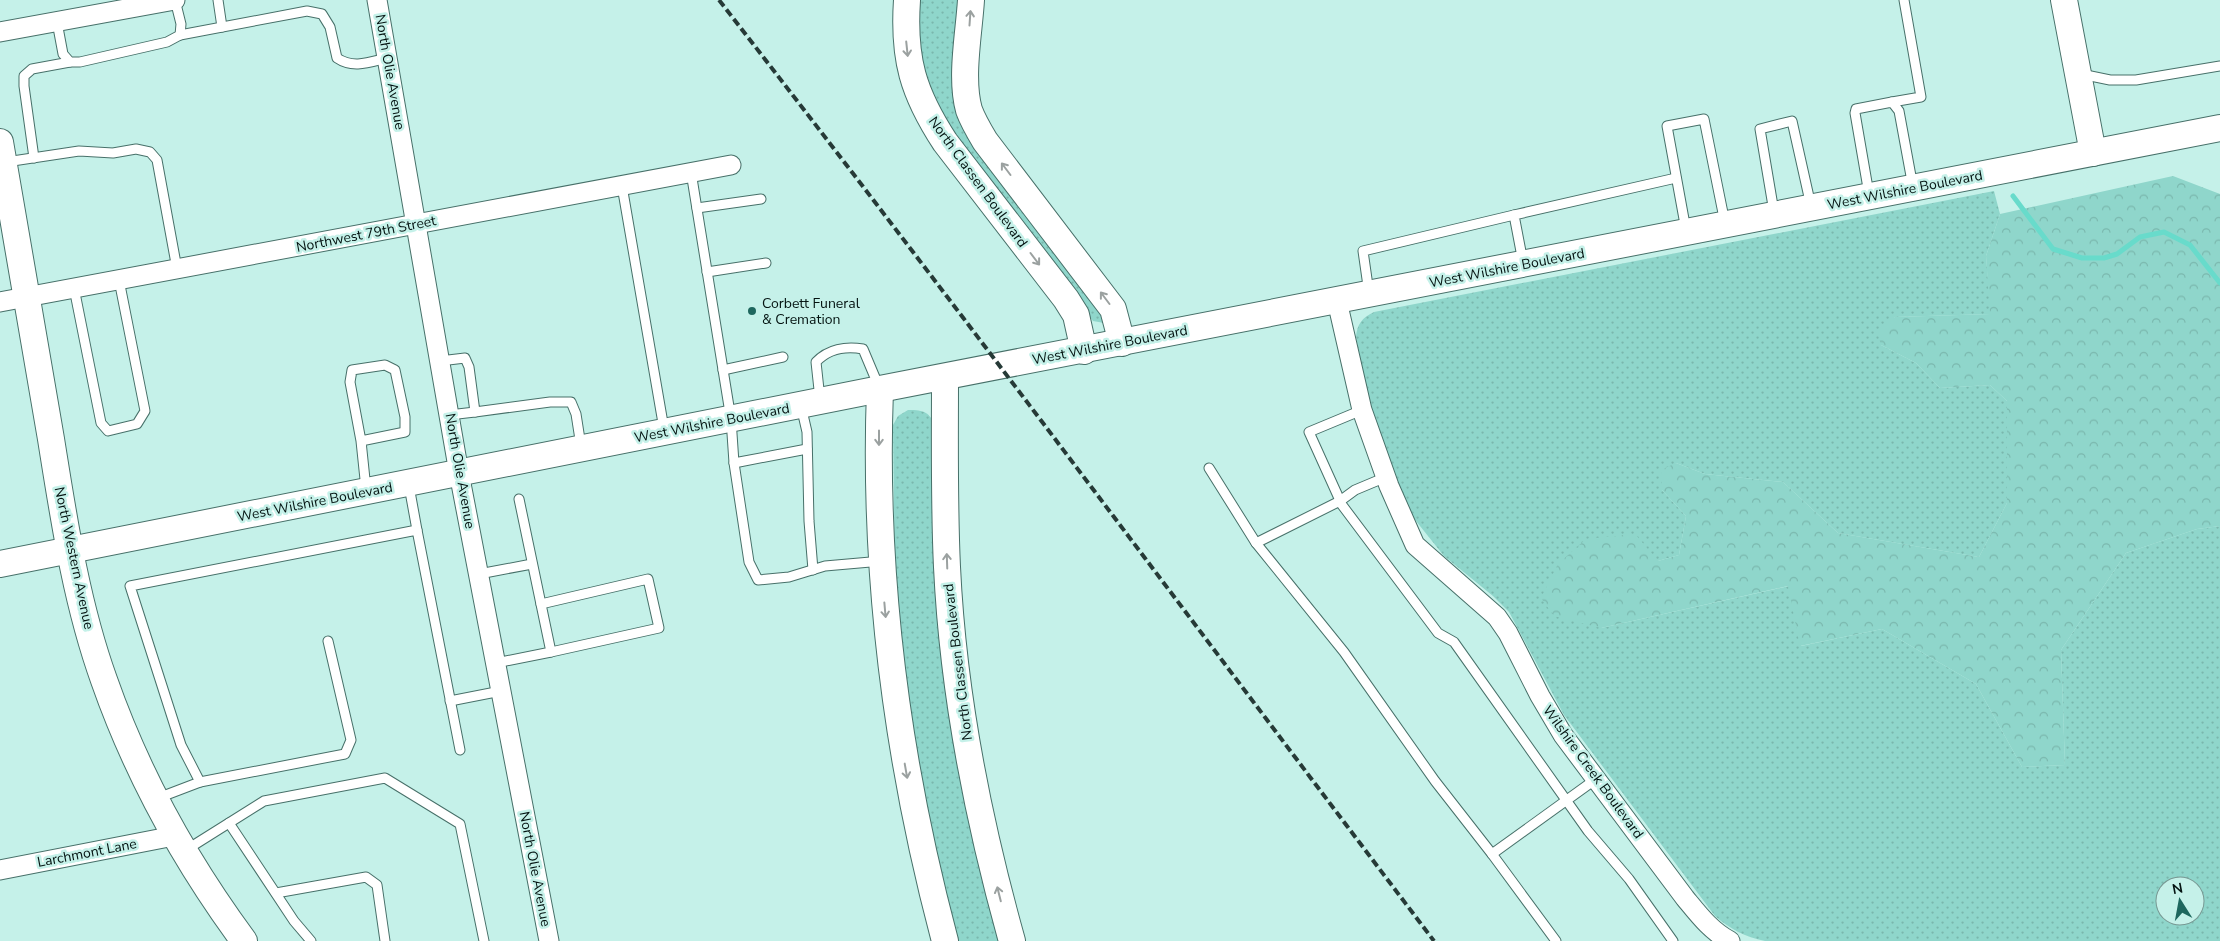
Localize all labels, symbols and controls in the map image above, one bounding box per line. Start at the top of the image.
one-way arrow [965,10,974,26]
street label: North Olie Avenue [371,13,409,131]
one-way arrow [902,40,912,56]
street label: North Classen Boulevard [924,113,1032,251]
one-way arrow [1001,163,1012,176]
street label: West Wilshire Boulevard [1826,166,1984,214]
street label: Northwest 79th Street [294,211,438,257]
street label: West Wilshire Boulevard [1428,244,1586,292]
one-way arrow [1029,253,1040,266]
one-way arrow [1100,291,1110,305]
place label: Corbett Funeral & Cremation [762,294,861,329]
marker: Corbett Funeral & Cremation [746,305,758,317]
street label: West Wilshire Boulevard [1031,321,1189,369]
street label: West Wilshire Boulevard [633,399,791,447]
street label: North Olie Avenue [441,412,479,530]
one-way arrow [874,430,884,446]
street label: West Wilshire Boulevard [236,478,394,526]
street label: North Western Avenue [50,485,98,631]
one-way arrow [942,553,951,569]
street label: North Classen Boulevard [939,583,977,741]
one-way arrow [880,602,890,618]
street label: Wilshire Creek Boulevard [1538,701,1648,843]
one-way arrow [902,763,912,779]
street label: North Olie Avenue [515,810,555,928]
street label: Larchmont Lane [36,834,138,872]
north arrow [2155,876,2205,926]
text: N [2171,878,2185,899]
one-way arrow [994,886,1003,902]

